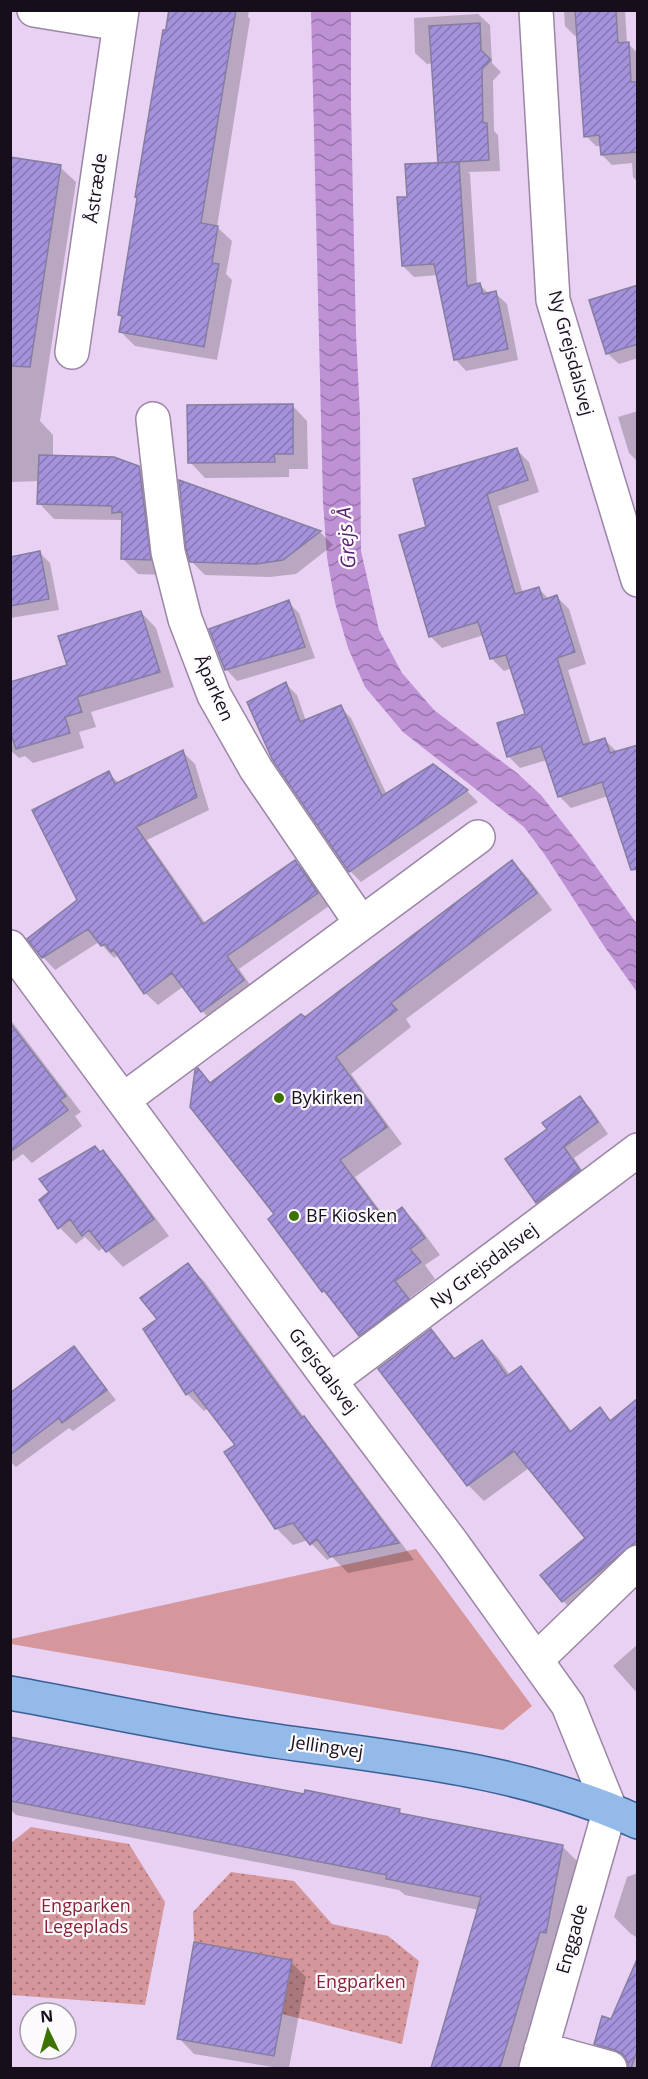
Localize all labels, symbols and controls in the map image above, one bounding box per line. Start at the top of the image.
street label: Åstræde [78,151,112,224]
street label: Ny Grejsdalsvej [544,287,600,418]
water label: Grejs Å [329,506,362,570]
street label: Åparken [190,651,240,725]
place label: Bykirken [291,1085,364,1109]
marker: Bykirken [272,1091,286,1105]
place label: BF Kiosken [306,1203,397,1227]
marker: BF Kiosken [287,1209,301,1223]
street label: Ny Grejsdalsvej [425,1217,542,1314]
street label: Grejsdalsvej [284,1323,364,1418]
street label: Jellingvej [287,1729,365,1763]
park label: Engparken Legeplads [41,1893,131,1938]
street label: Enggade [550,1901,592,1977]
park label: Engparken [316,1969,406,1993]
north arrow [18,2001,78,2061]
text: N [39,2005,54,2028]

